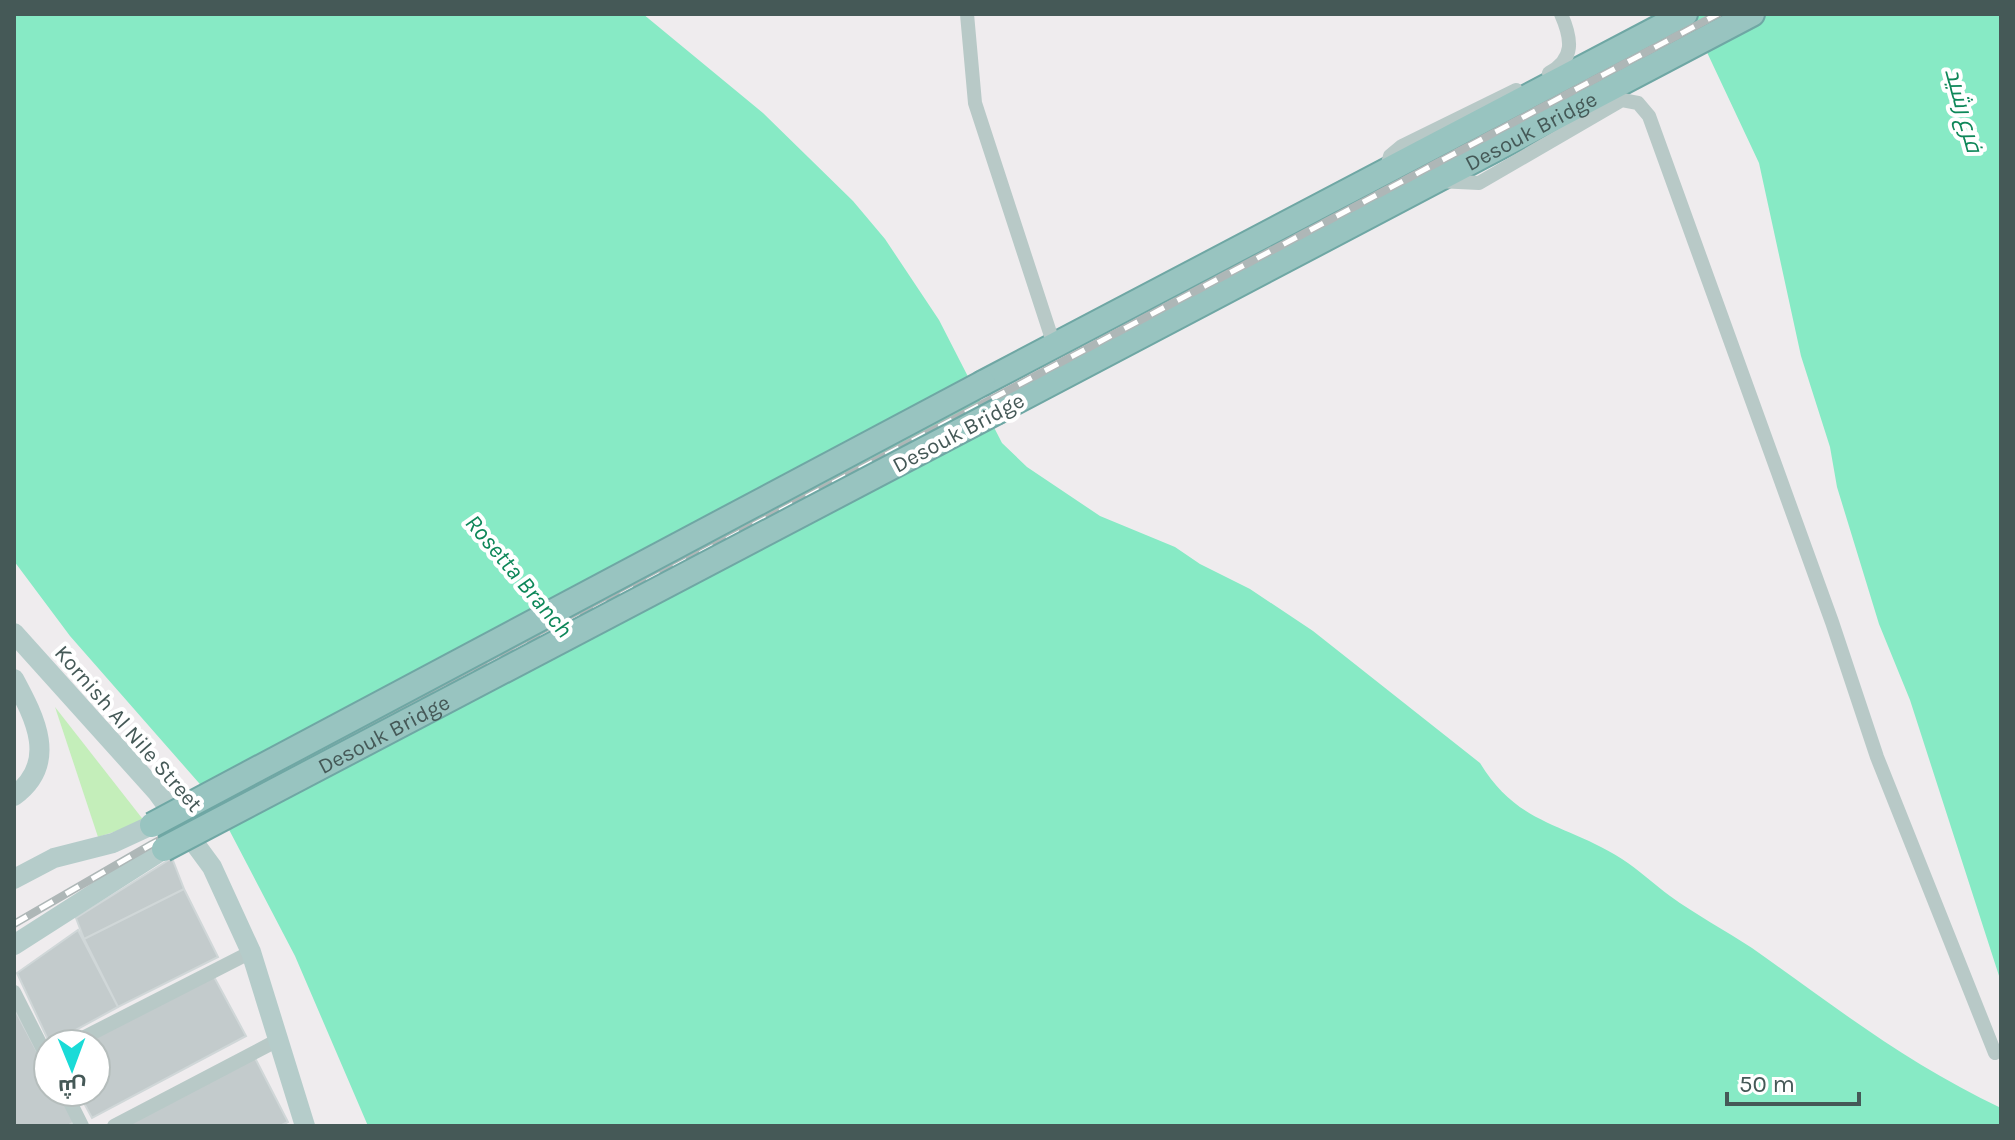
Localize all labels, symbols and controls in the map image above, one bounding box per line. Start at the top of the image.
water label: فرع رشيد [1937,65,1989,157]
street label: Desouk Bridge [1461,86,1602,177]
street label: Desouk Bridge [888,387,1029,478]
water label: Rosetta Branch [459,509,579,643]
street label: Kornish Al Nile Street [49,640,208,817]
street label: Desouk Bridge [314,689,454,780]
north arrow [32,1028,112,1108]
scale bar [1727,1056,1859,1106]
text: 50 m [1739,1070,1795,1098]
text: ش [58,1074,87,1100]

